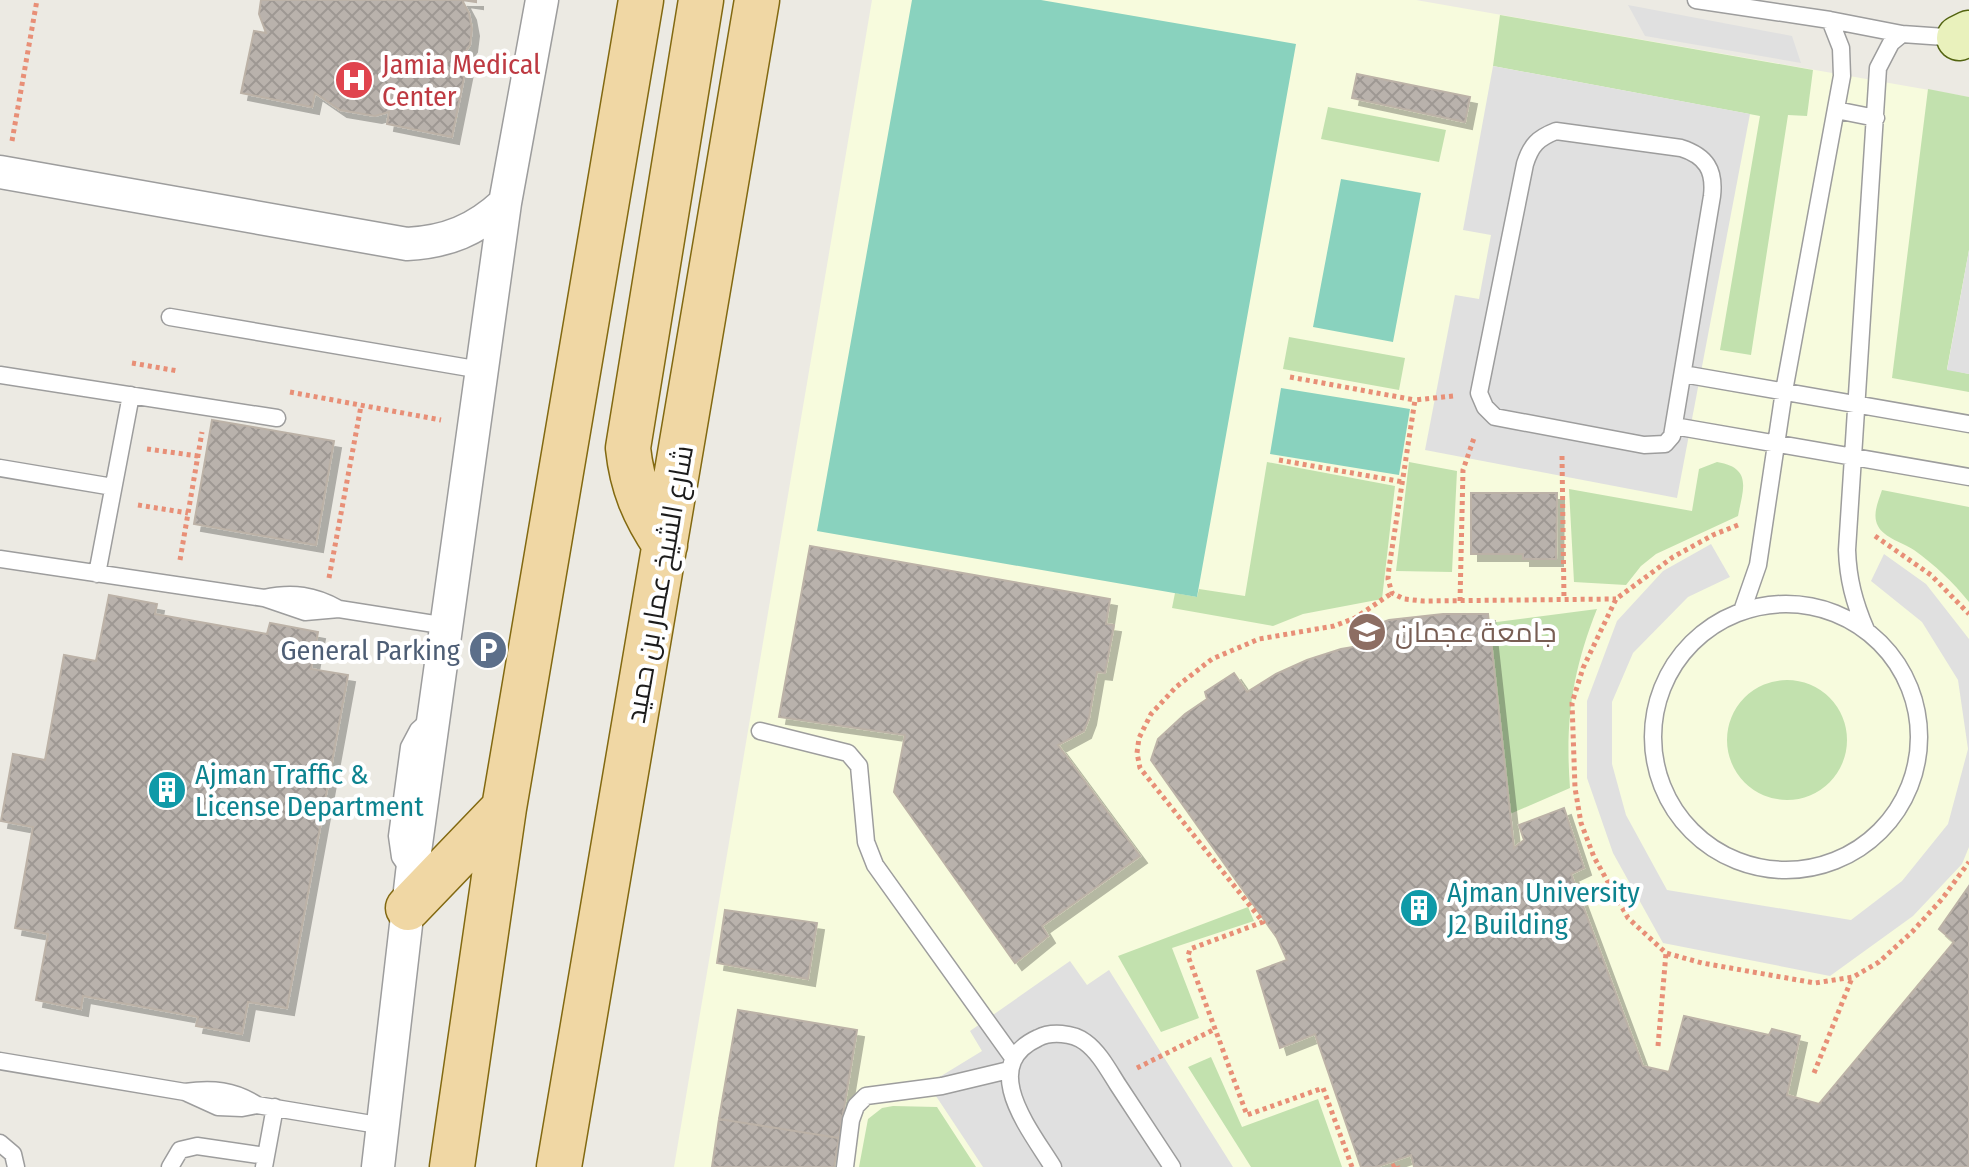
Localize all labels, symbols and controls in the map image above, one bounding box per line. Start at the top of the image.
place label: Jamia Medical Center [382,48,541,113]
hospital icon: Jamia Medical Center [333,59,375,101]
street label: شارع الشيخ عمار بن حميد [619,443,702,726]
school or university icon: جامعة عجمان [1346,611,1388,653]
place label: جامعة عجمان [1395,616,1557,649]
parking icon: General Parking [467,629,509,671]
place label: General Parking [281,634,461,667]
place label: Ajman Traffic & License Department [195,758,424,823]
building icon: Ajman Traffic & License Department [146,769,188,811]
place label: Ajman University J2 Building [1447,876,1640,941]
building icon: Ajman University J2 Building [1398,887,1440,929]

